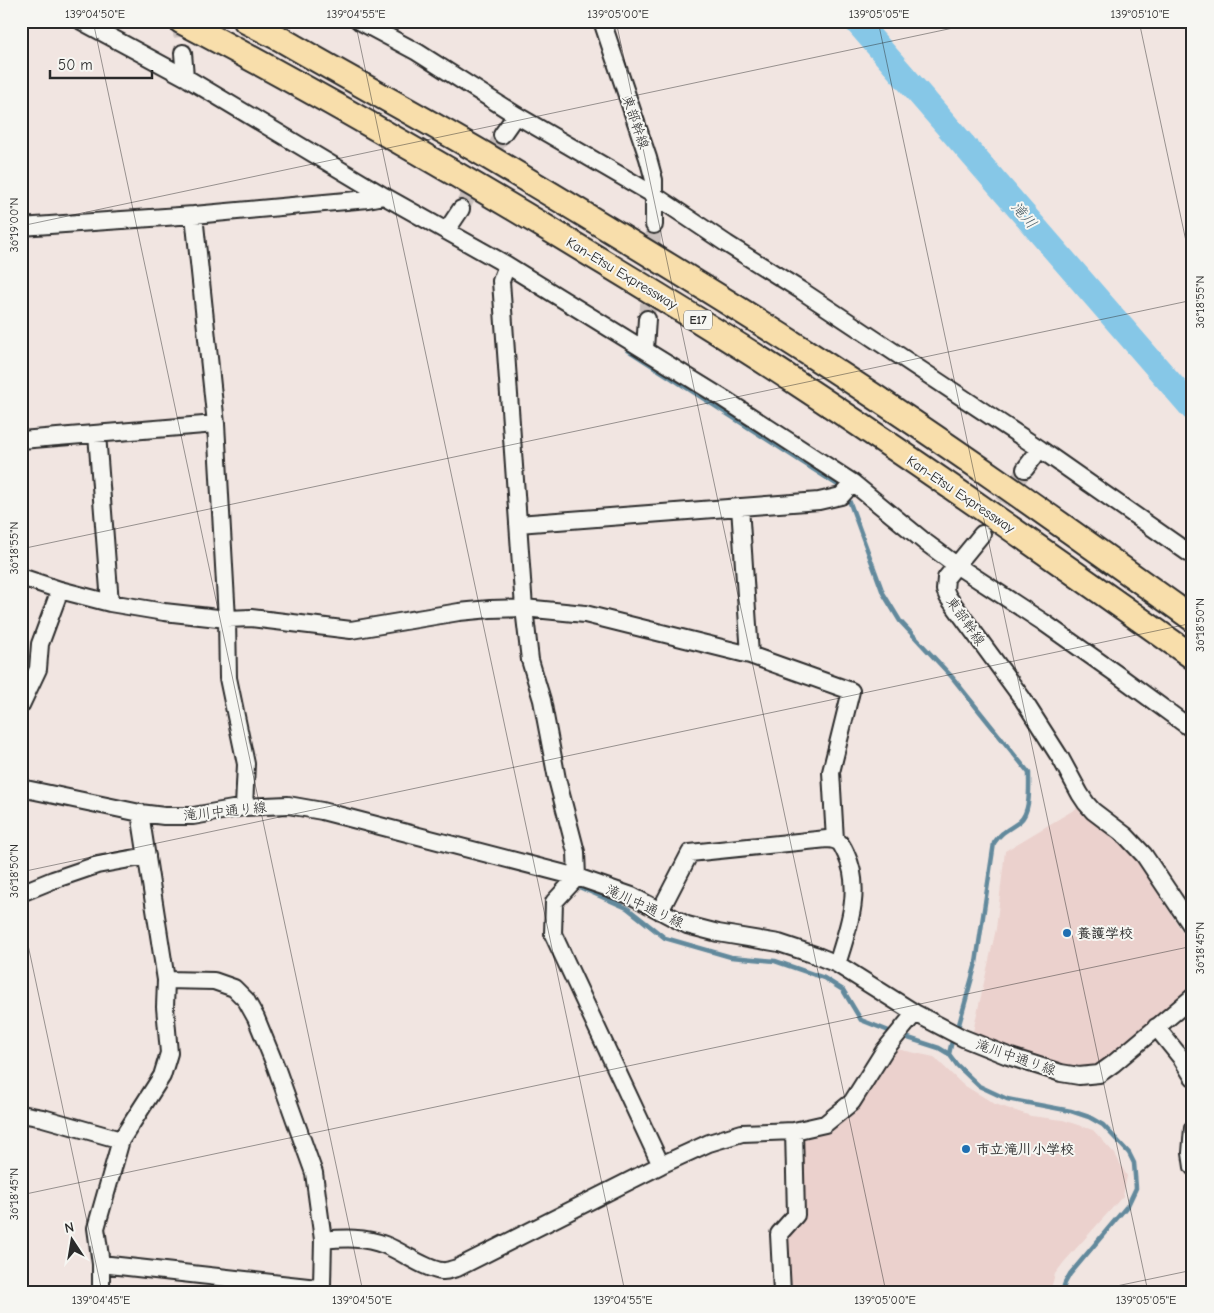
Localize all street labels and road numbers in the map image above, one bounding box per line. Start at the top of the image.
street label: 東部幹線 [618,93,653,151]
street label: Kan-Etsu Expressway [563,234,681,314]
road number: E17 [684,310,712,330]
street label: Kan-Etsu Expressway [903,452,1019,537]
street label: 東部幹線 [943,593,989,649]
street label: 滝川中通り線 [182,799,268,824]
street label: 滝川中通り線 [603,881,686,932]
street label: 滝川中通り線 [973,1036,1058,1079]

